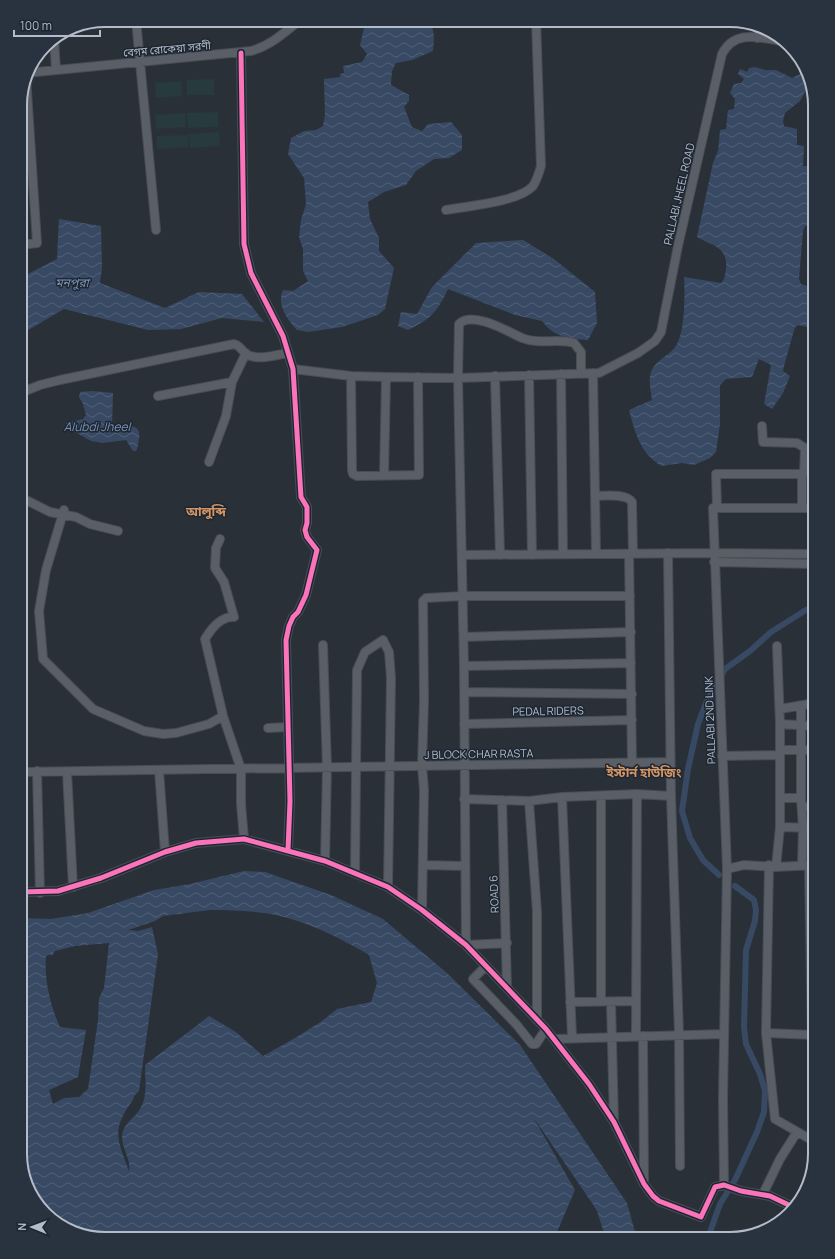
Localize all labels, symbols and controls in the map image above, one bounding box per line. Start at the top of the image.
scale bar [14,12,100,38]
text: 100 m [20,17,52,34]
street label: বেগম রোকেয়া সরণী [122,37,213,60]
street label: PALLABI JHEEL ROAD [659,141,698,246]
water label: মনপুরা [55,274,92,291]
water label: Alubdi Jheel [64,418,132,435]
district label: আলুব্দি [185,502,226,520]
street label: PALLABI 2ND LINK [700,675,719,764]
street label: PEDAL RIDERS [512,702,584,719]
street label: J BLOCK CHAR RASTA [424,745,534,762]
district label: ইস্টার্ন হাউজিং [606,763,682,781]
street label: ROAD 6 [485,875,502,913]
north arrow [12,1207,52,1247]
text: N [14,1223,29,1231]

